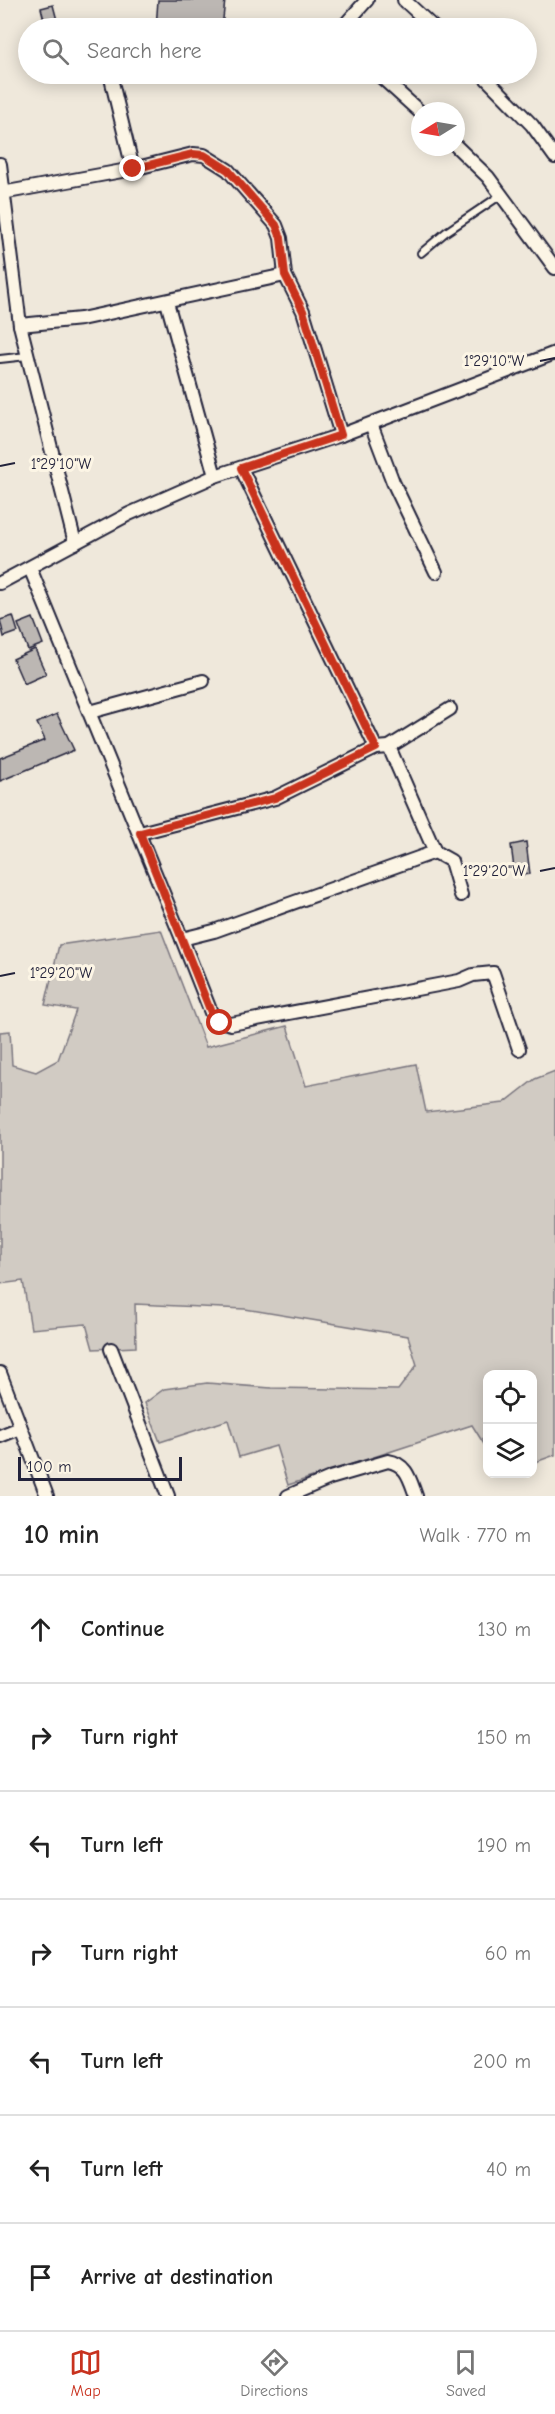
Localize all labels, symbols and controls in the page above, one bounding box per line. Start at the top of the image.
search box [18,18,537,84]
icon: search [39,35,72,68]
text: Search here [87,38,202,64]
north arrow [411,102,465,156]
route end [119,155,145,181]
text: 1°29'10"W [464,352,524,370]
text: 1°29'10"W [31,455,91,473]
text: 1°29'20"W [463,862,525,880]
text: 1°29'20"W [30,964,92,982]
route start [206,1009,232,1035]
map controls [483,1370,537,1478]
button: locate [483,1370,537,1424]
button: layers [483,1424,537,1478]
scale bar [18,1454,182,1482]
text: 100 m [27,1458,71,1476]
text: 10 min [24,1520,99,1550]
text: Walk · 770 m [419,1524,531,1547]
icon: ahead [24,1613,57,1646]
text: Continue [81,1616,164,1642]
text: 130 m [478,1618,531,1641]
icon: right [24,1721,57,1754]
text: Turn right [81,1724,178,1750]
text: 150 m [477,1726,531,1749]
icon: left [24,1829,57,1862]
text: Turn left [81,1832,163,1858]
text: 190 m [477,1834,531,1857]
icon: right [24,1937,57,1970]
text: Turn right [81,1940,178,1966]
text: 60 m [485,1942,531,1965]
icon: left [24,2045,57,2078]
text: Turn left [81,2048,163,2074]
text: 200 m [473,2050,531,2073]
icon: left [24,2153,57,2186]
text: Turn left [81,2156,163,2182]
text: 40 m [486,2158,531,2181]
icon: arrive [24,2261,57,2294]
text: Arrive at destination [81,2264,273,2290]
tab: Map [69,2346,102,2400]
tab: Directions [240,2346,308,2400]
tab: Saved [446,2346,486,2400]

